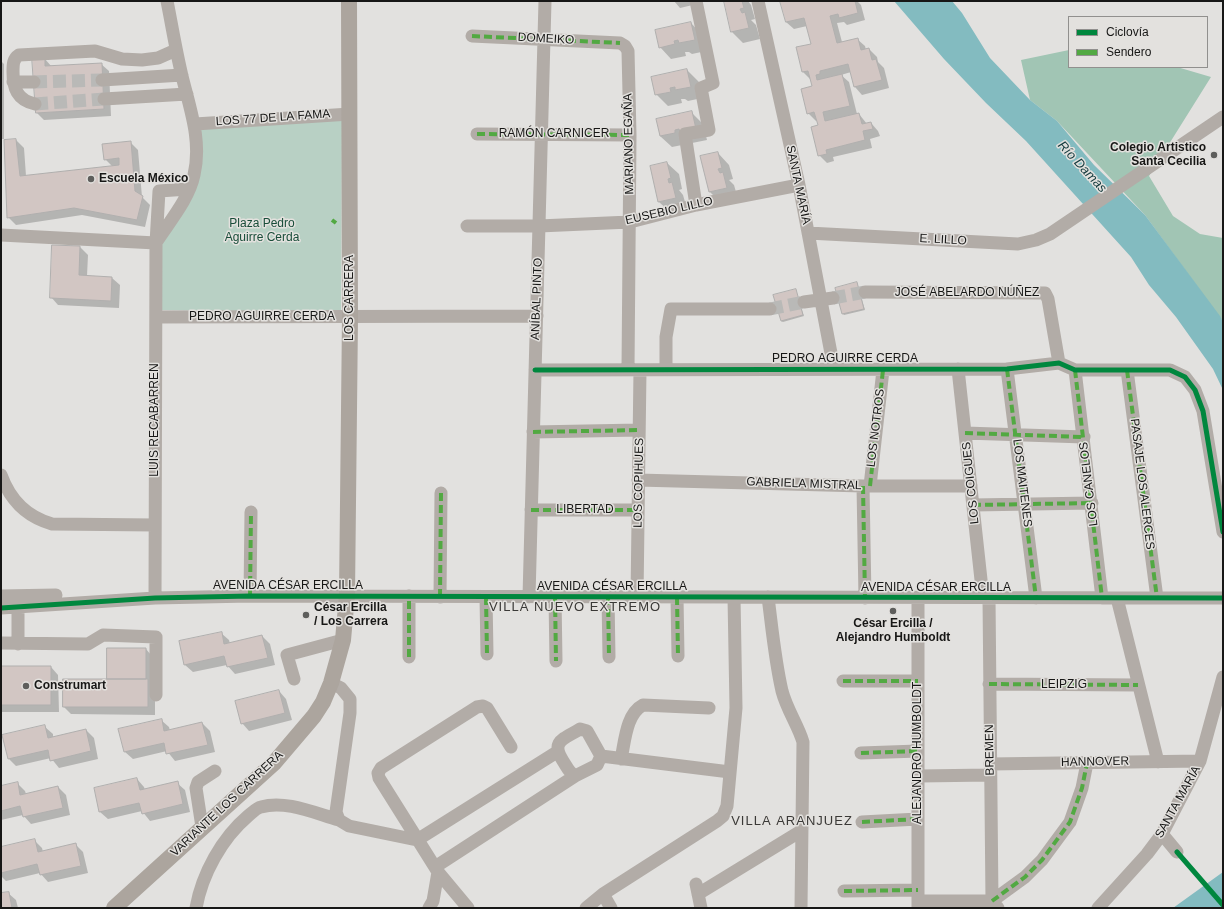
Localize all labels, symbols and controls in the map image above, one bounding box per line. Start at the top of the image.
legend [1068,16,1208,68]
text: Ciclovía [1106,25,1149,39]
street label: DOMEIKO [517,30,575,48]
text: Sendero [1106,45,1151,59]
street label: MARIANO EGAÑA [621,93,637,195]
street label: LOS 77 DE LA FAMA [215,107,331,129]
street label: RAMÓN CARNICER [499,127,609,141]
water label: Río Damas [1054,138,1110,196]
place label: Colegio Artistico Santa Cecilia [1110,141,1206,169]
street label: SANTA MARÍA [783,144,813,226]
marker: Colegio Artistico Santa Cecilia [1209,150,1219,160]
place label: Escuela México [99,172,188,186]
marker: Escuela México [86,174,96,184]
street label: EUSEBIO LILLO [624,194,714,228]
park label: Plaza Pedro Aguirre Cerda [225,217,299,245]
street label: E. LILLO [919,232,967,248]
street label: LOS CARRERA [343,255,357,341]
street label: ANÍBAL PINTO [528,258,546,340]
street label: JOSÉ ABELARDO NÚÑEZ [895,286,1039,300]
street label: PEDRO AGUIRRE CERDA [189,310,335,324]
street label: PEDRO AGUIRRE CERDA [772,352,918,366]
street label: LUIS RECABARREN [148,363,162,477]
street label: LOS NOTROS [864,388,888,468]
street label: PASAJE LOS ALERCES [1127,418,1157,550]
street label: LOS COPIHUES [631,438,647,528]
street label: LOS MAITENES [1009,438,1035,528]
street label: LOS COIGUES [960,441,982,525]
street label: LOS CANELOS [1077,441,1101,527]
street label: GABRIELA MISTRAL [746,475,862,493]
street label: LIBERTAD [556,503,614,517]
street label: AVENIDA CÉSAR ERCILLA [213,579,363,593]
street label: AVENIDA CÉSAR ERCILLA [537,580,687,594]
street label: AVENIDA CÉSAR ERCILLA [861,581,1011,595]
district label: VILLA NUEVO EXTREMO [489,599,661,615]
place label: César Ercilla / Los Carrera [314,601,388,629]
marker: César Ercilla / Alejandro Humboldt [888,606,898,616]
marker: César Ercilla / Los Carrera [301,610,311,620]
place label: César Ercilla / Alejandro Humboldt [836,617,950,645]
street label: LEIPZIG [1041,678,1087,692]
place label: Construmart [34,679,106,693]
marker: Construmart [21,681,31,691]
street label: ALEJANDRO HUMBOLDT [911,682,925,824]
street label: BREMEN [982,724,998,776]
street label: VARIANTE LOS CARRERA [168,748,286,860]
street label: HANNOVER [1061,754,1129,770]
street label: SANTA MARÍA [1152,763,1204,841]
district label: VILLA ARANJUEZ [731,813,853,829]

